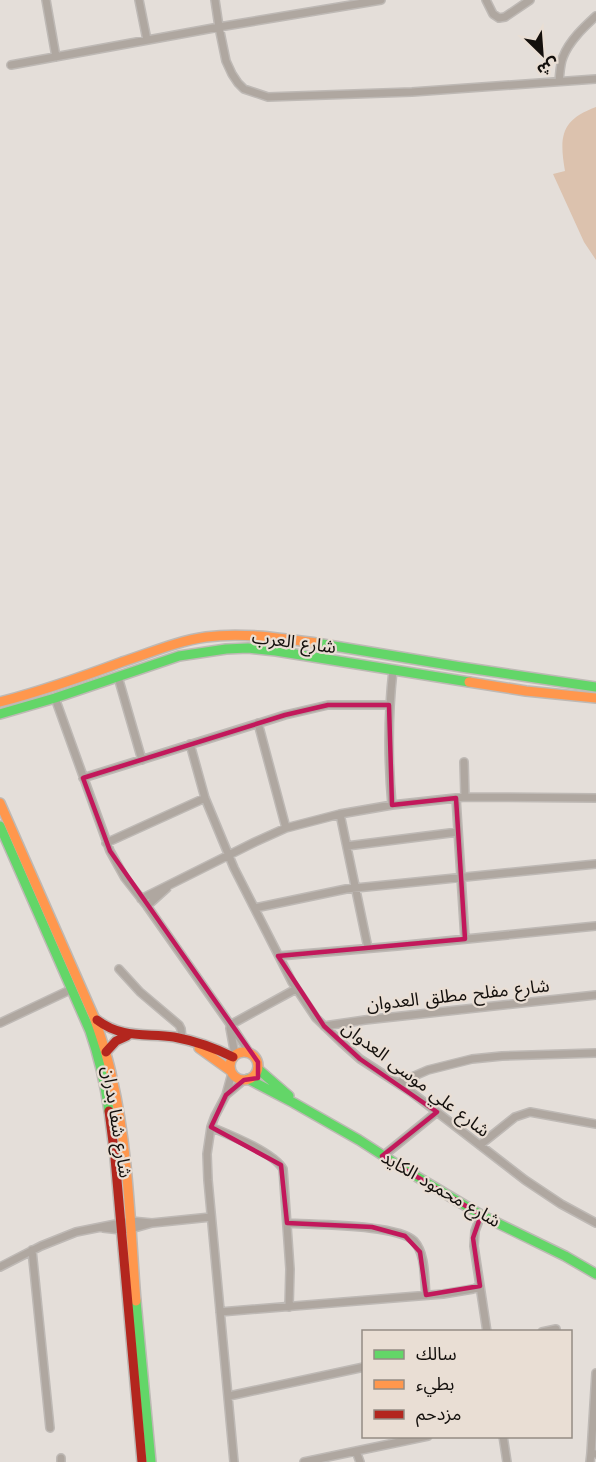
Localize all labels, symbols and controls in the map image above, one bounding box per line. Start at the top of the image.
north arrow [512,24,572,84]
text: ش [534,54,562,80]
street label: شارع العرب [250,626,337,661]
street label: شارع مفلح مطلق العدوان [366,974,551,1019]
street label: شارع علي موسى العدوان [336,1016,494,1144]
street label: شارع شفا بدران [94,1065,137,1180]
street label: شارع محمود الكايد [376,1146,505,1235]
legend [362,1330,572,1438]
text: سالك [416,1343,457,1364]
text: بطيء [416,1373,454,1397]
text: مزدحم [416,1403,461,1427]

